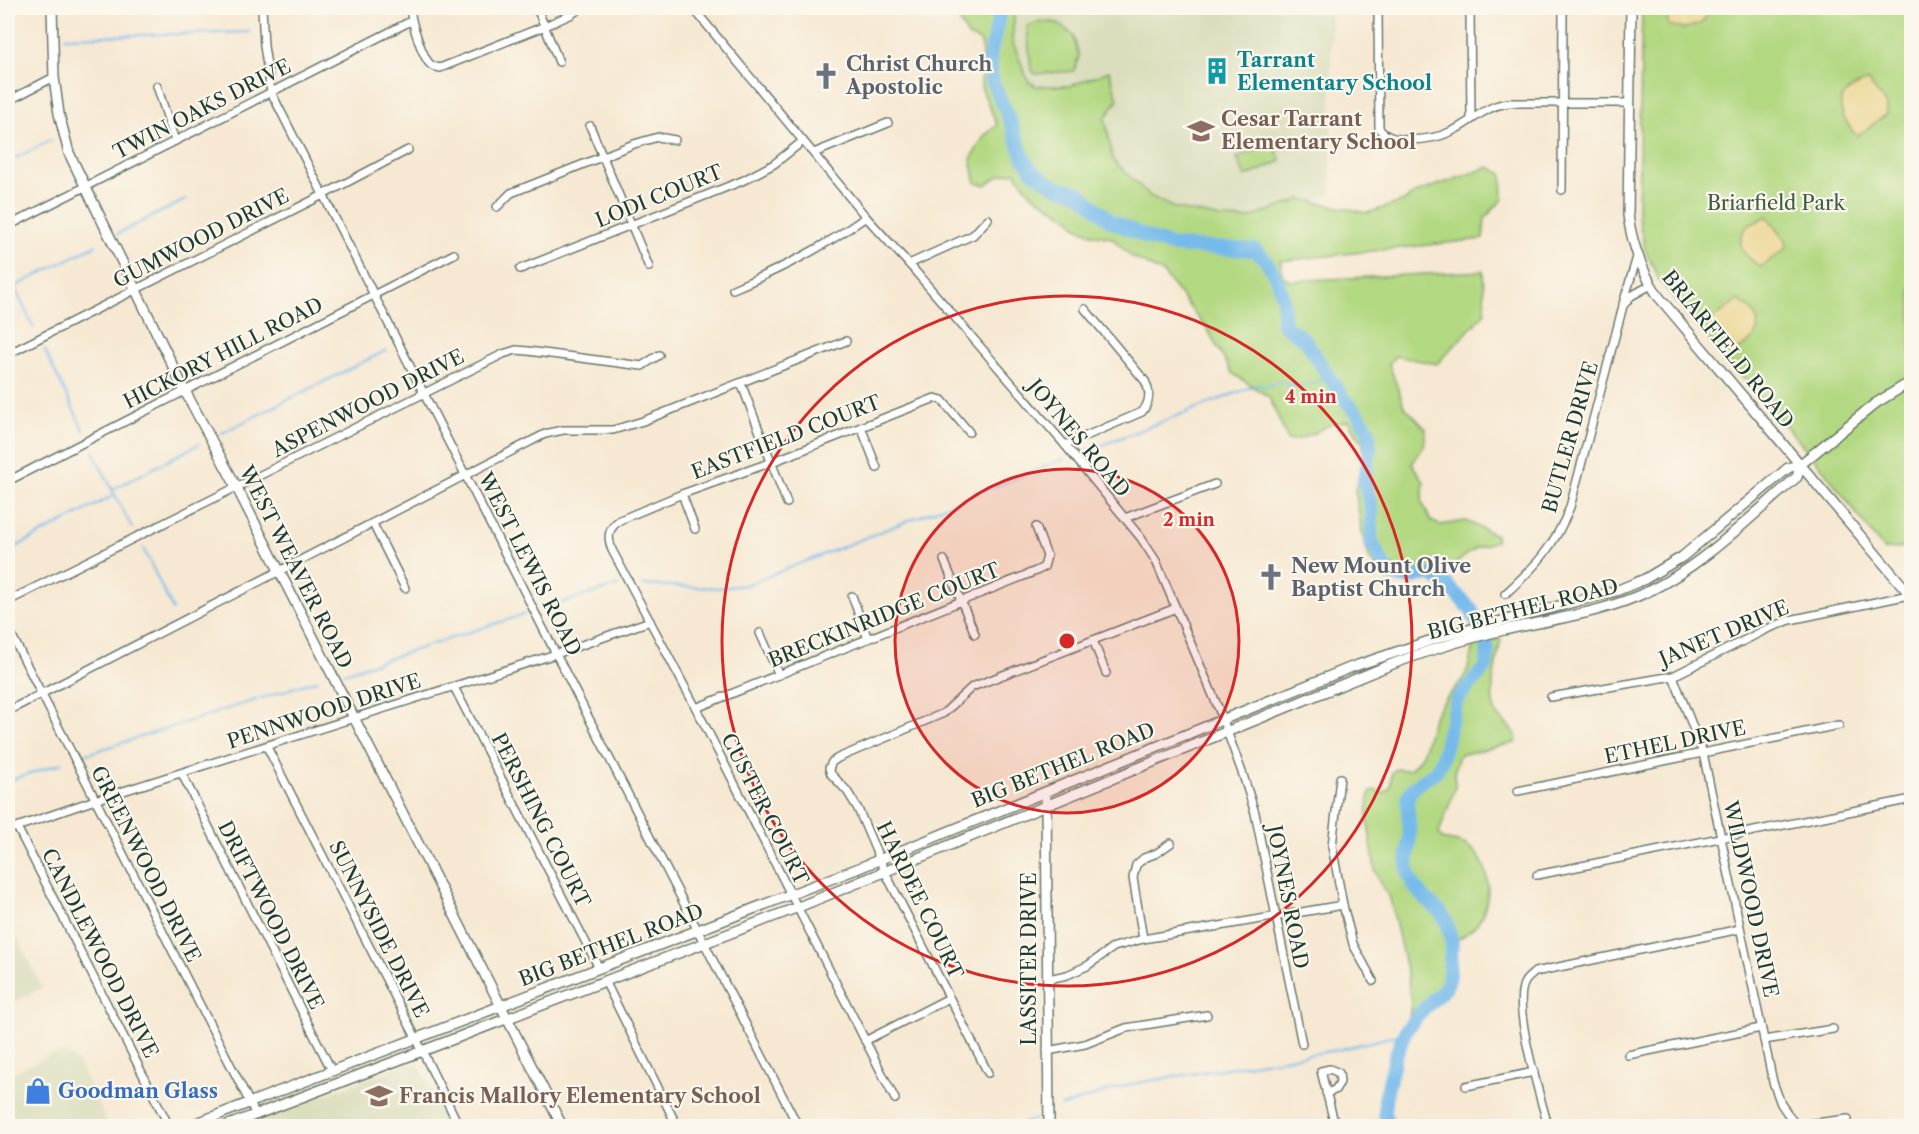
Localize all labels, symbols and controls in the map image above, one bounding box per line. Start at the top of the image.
place label: Tarrant Elementary School [1237,48,1432,95]
place label: Christ Church Apostolic [845,52,992,99]
street label: TWIN OAKS DRIVE [109,54,295,164]
building icon: Tarrant Elementary School [1202,56,1232,86]
church icon: Christ Church Apostolic [811,61,841,91]
place label: Cesar Tarrant Elementary School [1221,107,1416,154]
school or university icon: Cesar Tarrant Elementary School [1186,116,1216,146]
street label: LODI COURT [592,160,726,232]
street label: GUMWOOD DRIVE [109,183,293,293]
park label: Briarfield Park [1707,191,1846,215]
street label: BRIARFIELD ROAD [1657,265,1799,433]
street label: HICKORY HILL ROAD [119,292,327,414]
street label: ASPENWOOD DRIVE [267,344,468,462]
street label: BUTLER DRIVE [1537,358,1603,516]
street label: JOYNES ROAD [1021,372,1135,502]
text: 4 min [1285,386,1338,408]
street label: EASTFIELD COURT [688,390,884,484]
street label: WEST WEAVER ROAD [234,461,358,672]
street label: WEST LEWIS ROAD [473,467,587,660]
text: 2 min [1163,509,1216,531]
place label: New Mount Olive Baptist Church [1291,554,1471,601]
street label: BRECKINRIDGE COURT [765,558,1003,672]
church icon: New Mount Olive Baptist Church [1256,562,1286,592]
street label: BIG BETHEL ROAD [1425,574,1621,644]
street label: JANET DRIVE [1653,595,1792,672]
centre of rings [1057,631,1077,651]
street label: PENNWOOD DRIVE [224,668,424,754]
street label: ETHEL DRIVE [1602,715,1748,769]
street label: BIG BETHEL ROAD [968,717,1158,813]
street label: PERSHING COURT [487,729,595,911]
street label: CUSTER COURT [716,729,814,889]
street label: GREENWOOD DRIVE [86,762,206,966]
street label: WILDWOOD DRIVE [1718,798,1784,999]
street label: DRIFTWOOD DRIVE [213,817,329,1013]
street label: HARDEE COURT [872,817,969,983]
street label: JOYNES ROAD [1262,820,1314,971]
street label: SUNNYSIDE DRIVE [324,837,434,1021]
street label: CANDLEWOOD DRIVE [37,844,163,1062]
street label: LASSITER DRIVE [1017,872,1041,1046]
street label: BIG BETHEL ROAD [515,899,707,991]
shop icon: Goodman Glass [23,1076,53,1106]
place label: Goodman Glass [58,1079,218,1103]
school or university icon: Francis Mallory Elementary School [364,1081,394,1111]
place label: Francis Mallory Elementary School [399,1084,761,1108]

